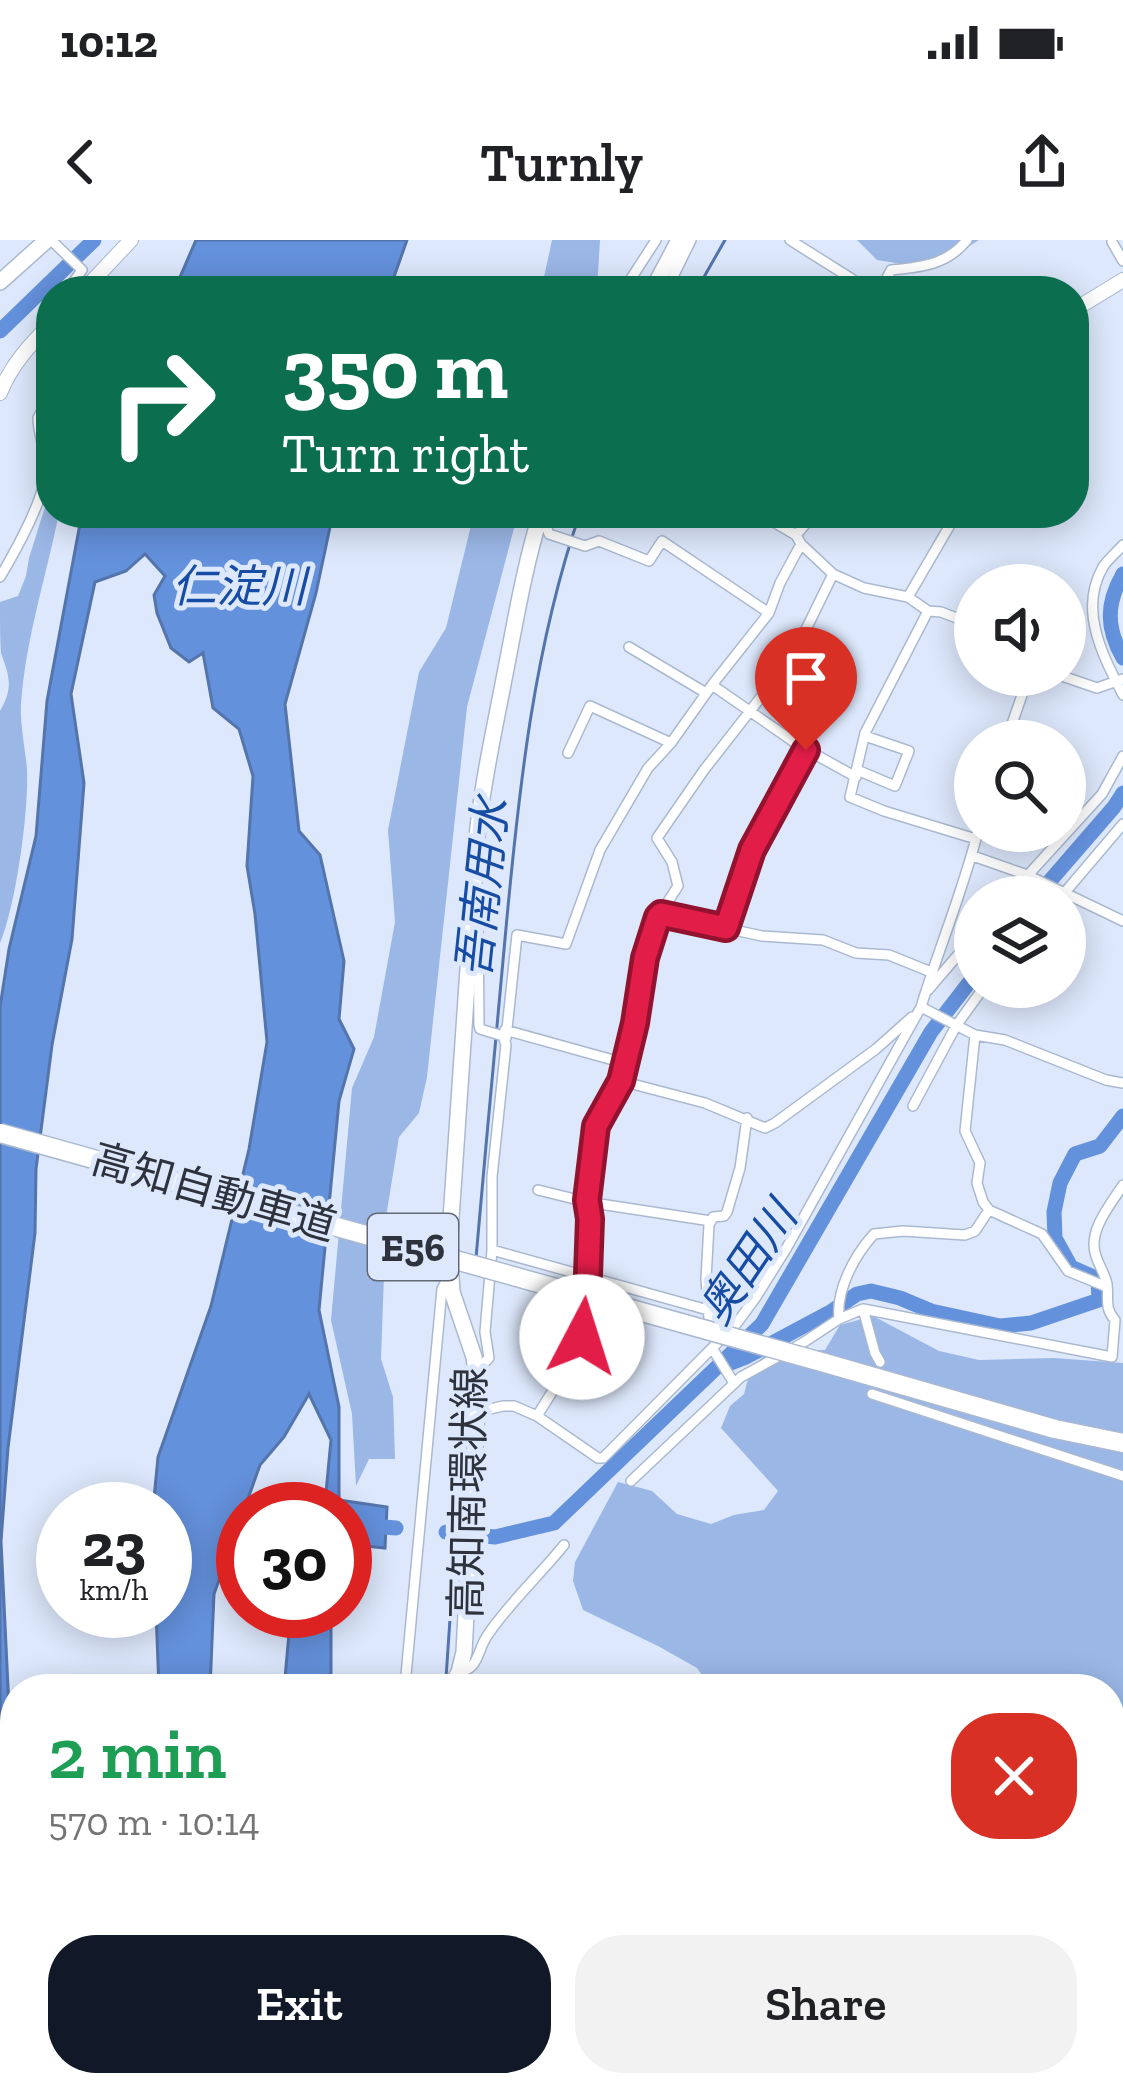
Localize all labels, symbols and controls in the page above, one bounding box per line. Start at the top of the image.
text: 10:12 [60,15,158,69]
icon: back [48,129,114,195]
icon: share [1009,129,1075,195]
text: Turnly [480,130,643,195]
text: 350 m [282,319,508,420]
icon: right [84,324,240,480]
text: Turn right [282,421,529,486]
water label: 仁淀川 [171,560,310,614]
map controls [954,564,1086,1008]
button: sound [954,564,1086,696]
pin [755,627,857,750]
icon: arrive [773,645,839,711]
button: search [954,720,1086,852]
water label: 吾南用水 [447,791,520,980]
button: layers [954,876,1086,1008]
street label: 高知自動車道 [86,1133,342,1251]
water label: 奥田川 [688,1189,810,1334]
road number: E56 [368,1214,458,1280]
position arrow [519,1274,645,1400]
street label: 高知南環状線 [440,1367,496,1619]
speed limit sign: 30 [216,1482,372,1638]
text: 23 [82,1509,146,1581]
text: km/h [80,1572,148,1608]
text: 2 min [48,1710,227,1796]
button: close [951,1713,1077,1839]
text: 570 m · 10:14 [48,1798,260,1845]
button: Exit [48,1935,551,2073]
button: Share [575,1935,1077,2073]

